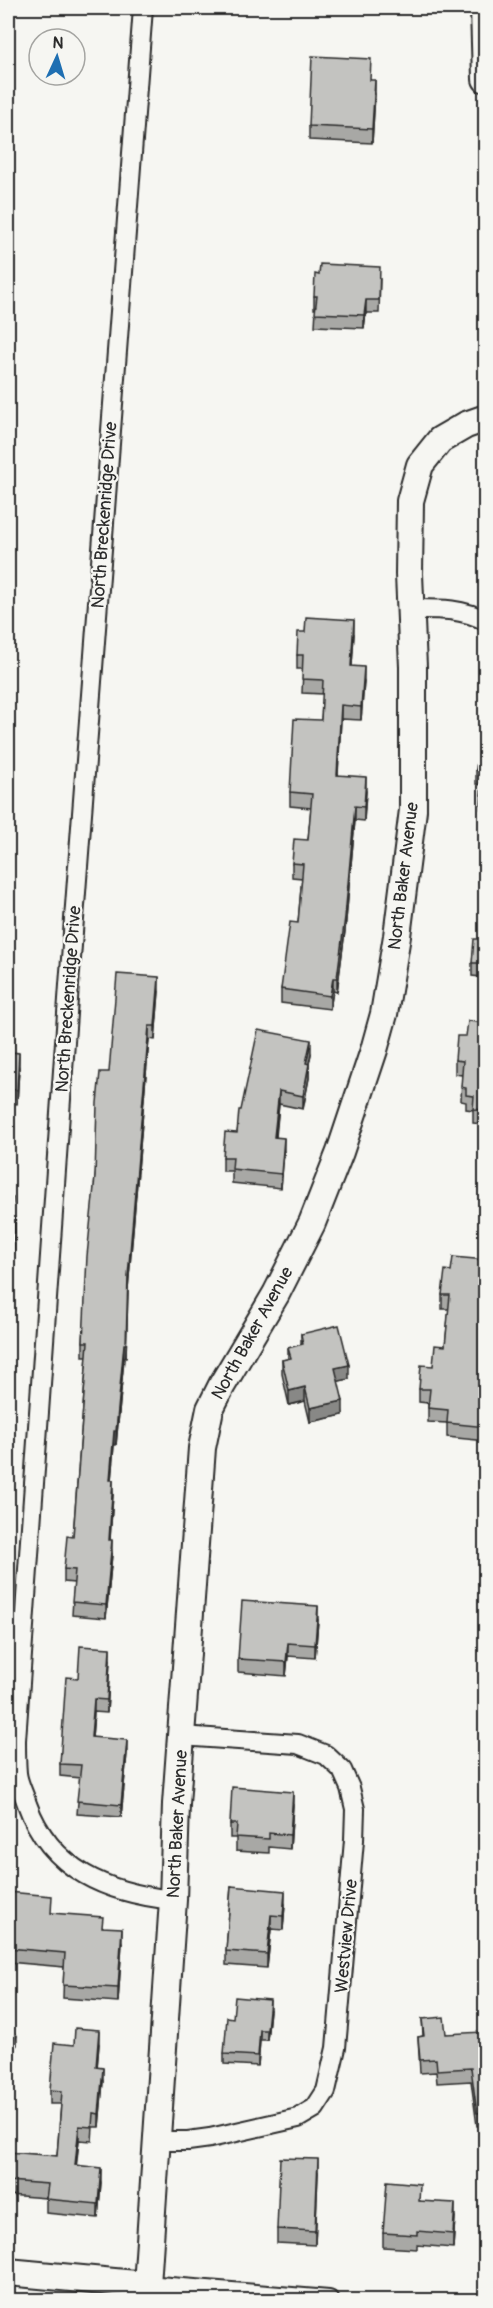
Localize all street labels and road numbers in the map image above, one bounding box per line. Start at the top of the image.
street label: North Breckenridge Drive [87,421,122,609]
street label: North Baker Avenue [383,801,424,951]
street label: North Breckenridge Drive [51,905,86,1093]
street label: North Baker Avenue [206,1263,299,1404]
street label: North Baker Avenue [162,1749,193,1899]
street label: Westview Drive [330,1878,363,1994]

